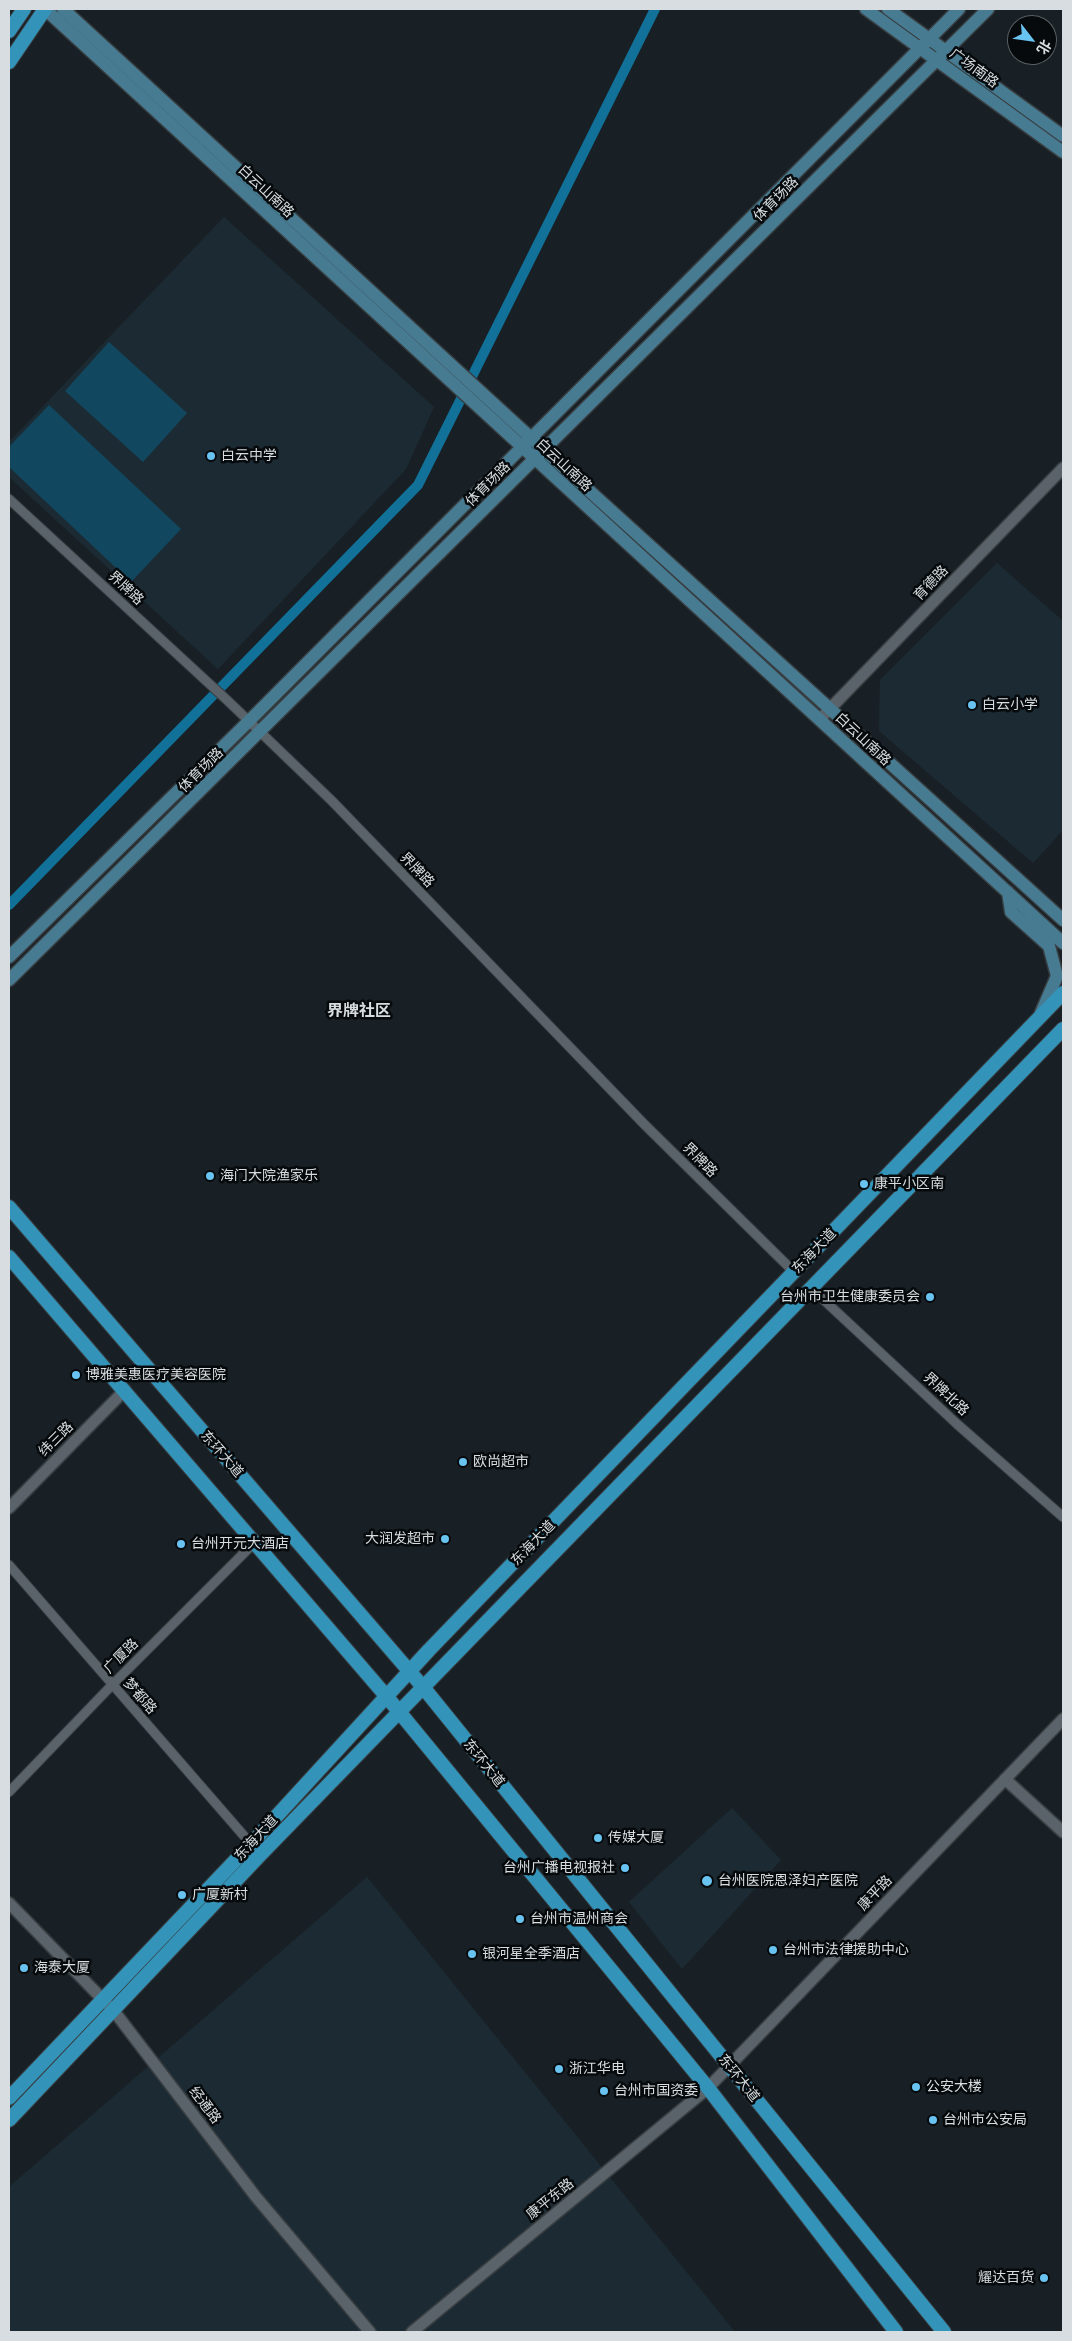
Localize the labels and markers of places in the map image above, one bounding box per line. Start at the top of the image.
place label: 白云中学 [221,448,277,464]
marker: 白云中学 [205,450,217,462]
place label: 白云小学 [982,697,1038,713]
marker: 白云小学 [966,699,978,711]
place label: 海门大院渔家乐 [220,1168,318,1184]
marker: 海门大院渔家乐 [204,1170,216,1182]
place label: 康平小区南 [874,1176,944,1192]
marker: 康平小区南 [858,1178,870,1190]
place label: 台州市卫生健康委员会 [780,1289,920,1305]
marker: 台州市卫生健康委员会 [924,1291,936,1303]
place label: 博雅美惠医疗美容医院 [86,1367,226,1383]
marker: 博雅美惠医疗美容医院 [70,1369,82,1381]
place label: 欧尚超市 [473,1454,529,1470]
marker: 欧尚超市 [457,1456,469,1468]
place label: 大润发超市 [365,1531,435,1547]
marker: 大润发超市 [439,1533,451,1545]
place label: 台州开元大酒店 [191,1536,289,1552]
marker: 台州开元大酒店 [175,1538,187,1550]
place label: 传媒大厦 [608,1830,664,1846]
marker: 传媒大厦 [592,1832,604,1844]
place label: 台州广播电视报社 [503,1860,615,1876]
marker: 台州广播电视报社 [619,1862,631,1874]
place label: 台州医院恩泽妇产医院 [718,1873,858,1889]
marker: 台州医院恩泽妇产医院 [700,1874,714,1888]
place label: 广厦新村 [192,1887,248,1903]
marker: 广厦新村 [176,1889,188,1901]
place label: 台州市温州商会 [530,1911,628,1927]
marker: 台州市温州商会 [514,1913,526,1925]
place label: 台州市法律援助中心 [783,1942,909,1958]
marker: 台州市法律援助中心 [767,1944,779,1956]
place label: 银河星全季酒店 [482,1946,580,1962]
marker: 银河星全季酒店 [466,1948,478,1960]
place label: 海泰大厦 [34,1960,90,1976]
marker: 海泰大厦 [18,1962,30,1974]
place label: 浙江华电 [569,2061,625,2077]
marker: 浙江华电 [553,2063,565,2075]
place label: 公安大楼 [926,2079,982,2095]
marker: 公安大楼 [910,2081,922,2093]
place label: 台州市国资委 [614,2083,698,2099]
marker: 台州市国资委 [598,2085,610,2097]
place label: 台州市公安局 [943,2112,1027,2128]
marker: 台州市公安局 [927,2114,939,2126]
place label: 耀达百货 [978,2270,1034,2286]
marker: 耀达百货 [1038,2272,1050,2284]

